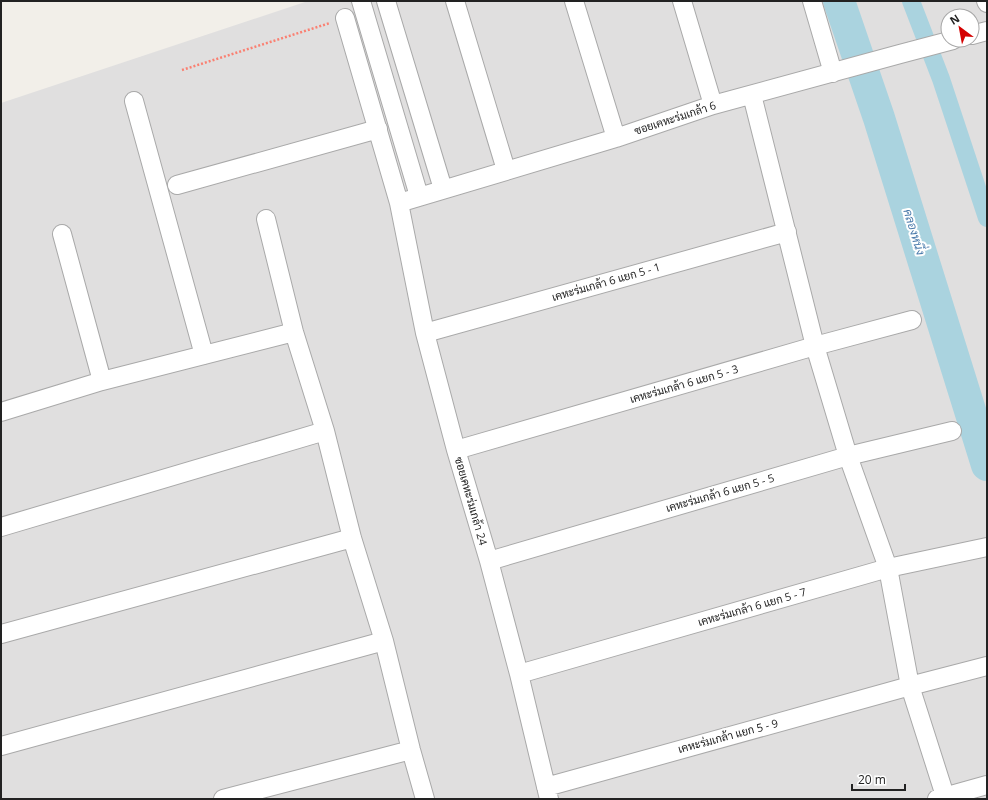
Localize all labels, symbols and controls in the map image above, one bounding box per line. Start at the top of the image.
north arrow [940,8,980,48]
text: N [947,10,962,28]
street label: ซอยเคหะร่มเกล้า 6 [632,97,718,138]
water label: คลองหนึ่ง [899,206,932,258]
street label: เคหะร่มเกล้า 6 แยก 5 - 1 [550,259,662,304]
street label: เคหะร่มเกล้า 6 แยก 5 - 3 [628,361,740,406]
street label: ซอยเคหะร่มเกล้า 24 [452,455,491,548]
street label: เคหะร่มเกล้า 6 แยก 5 - 5 [664,470,776,515]
street label: เคหะร่มเกล้า 6 แยก 5 - 7 [696,584,808,629]
street label: เคหะร่มเกล้า แยก 5 - 9 [676,715,780,756]
scale bar [852,766,905,792]
text: 20 m [858,771,886,788]

